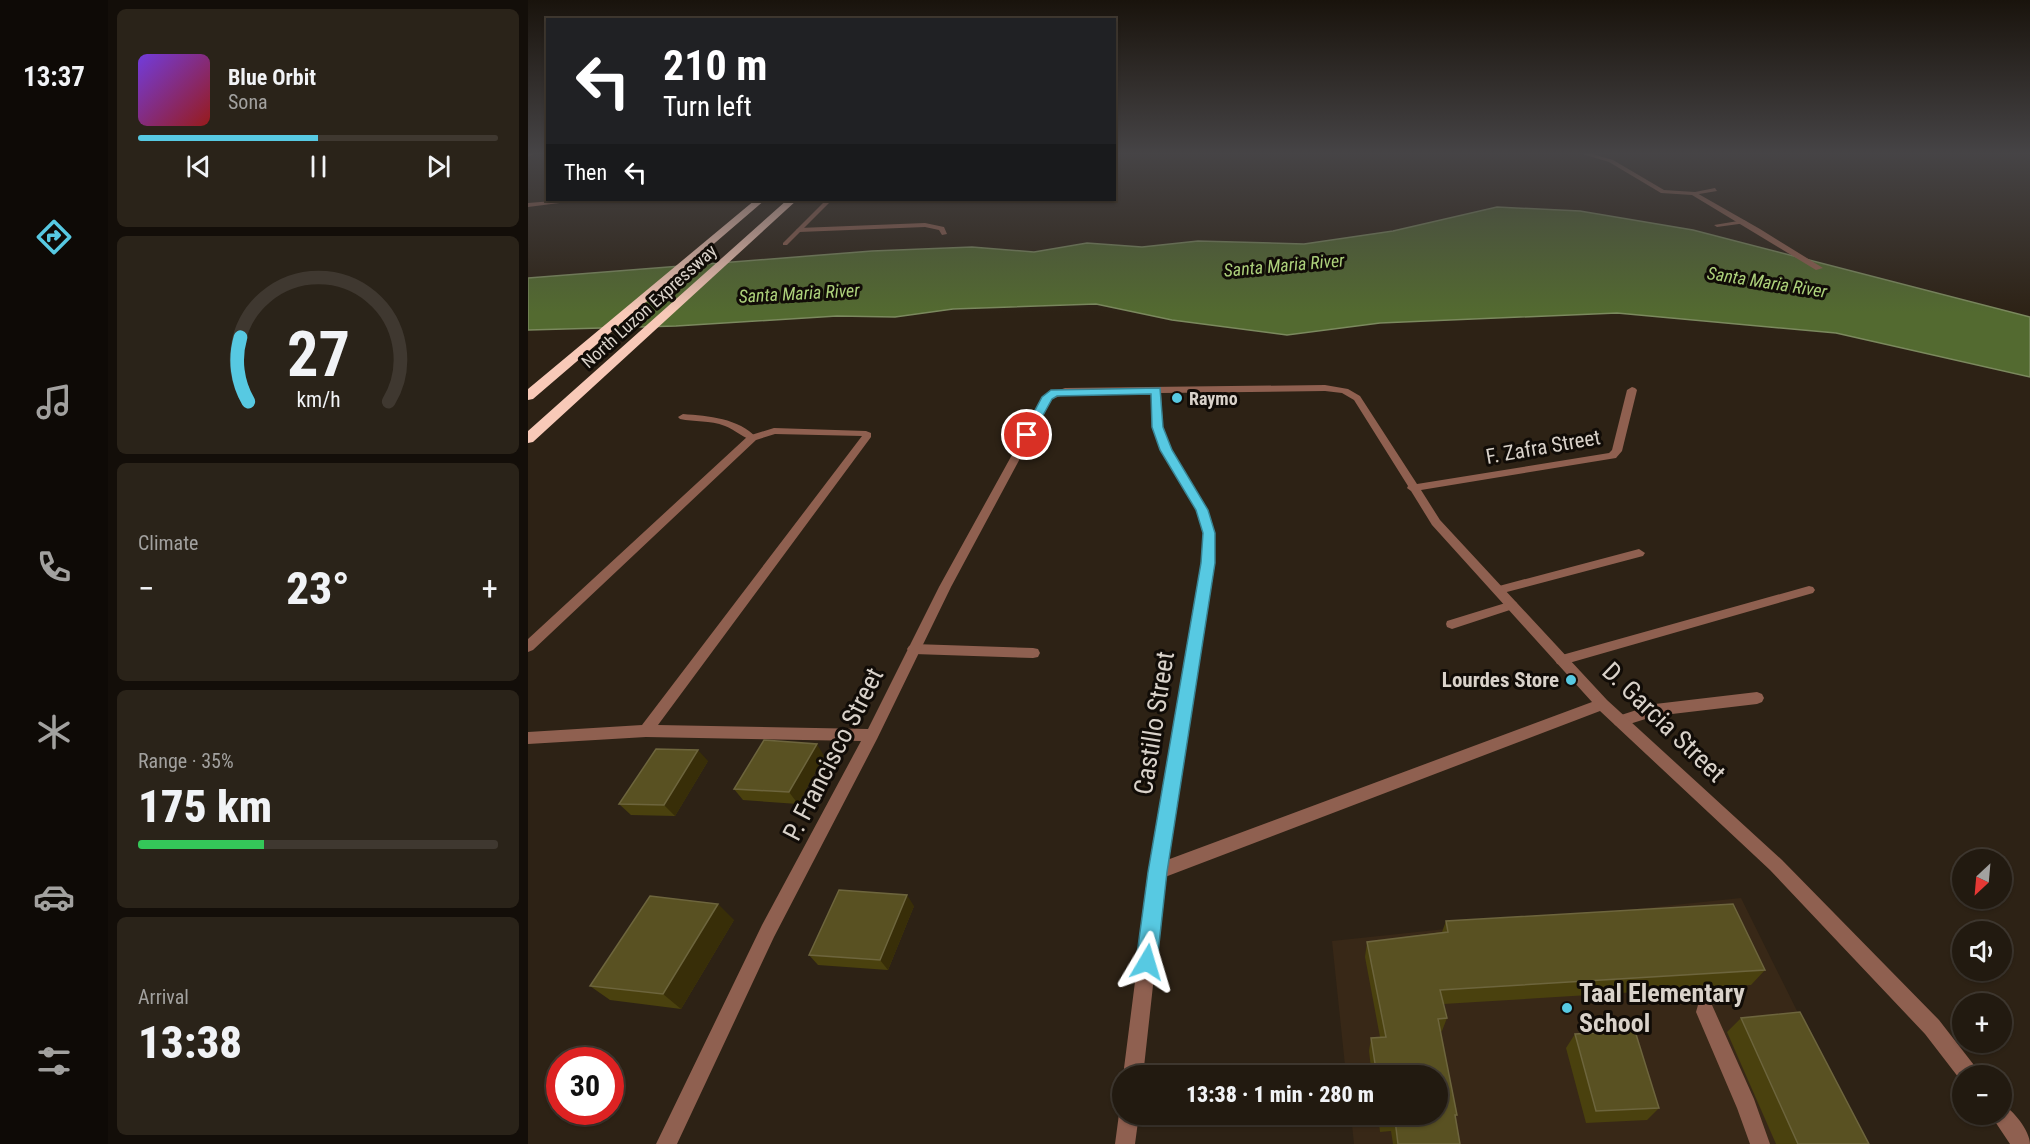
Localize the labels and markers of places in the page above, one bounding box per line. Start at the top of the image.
place label: Raymo [1189,388,1238,409]
marker: Raymo [1170,391,1184,405]
pin [1001,409,1052,460]
place label: Lourdes Store [1442,668,1559,692]
marker: Lourdes Store [1564,673,1578,687]
place label: Taal Elementary School [1579,978,1745,1038]
marker: Taal Elementary School [1560,1001,1574,1015]

